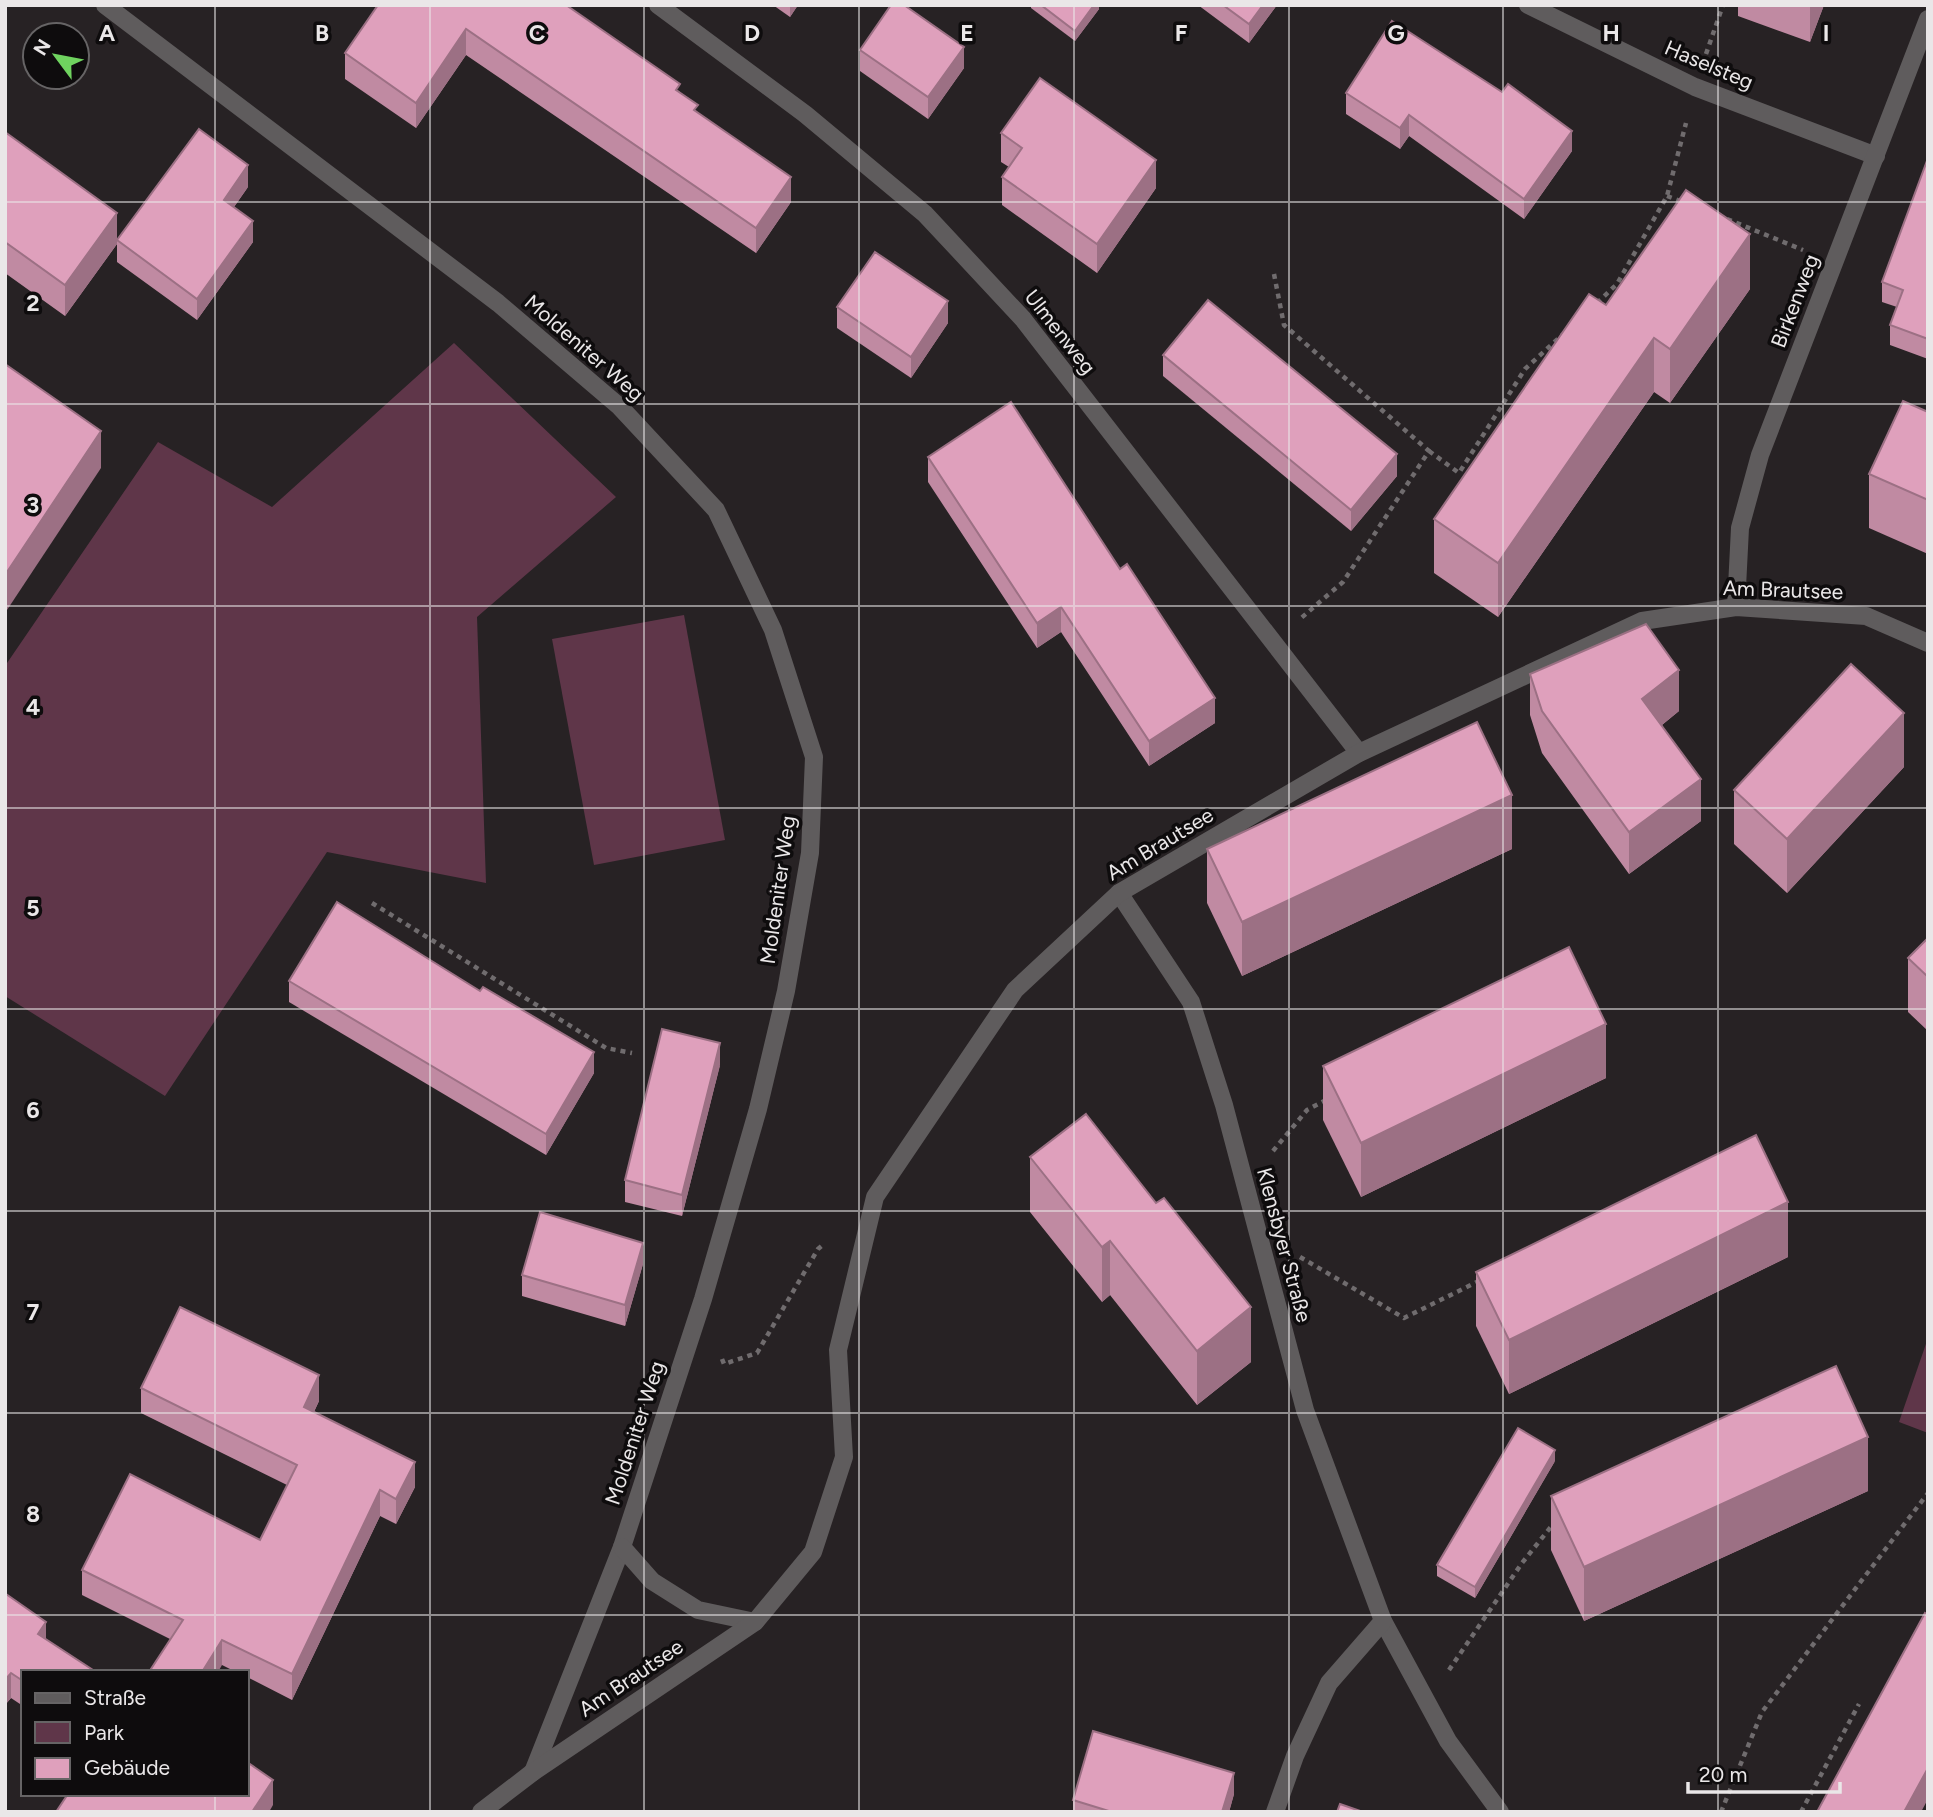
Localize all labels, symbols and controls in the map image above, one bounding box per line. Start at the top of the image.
text: A [99,19,116,47]
text: B [315,19,329,47]
text: C [529,19,546,47]
text: D [744,19,760,47]
text: E [960,19,974,47]
text: F [1175,19,1188,47]
text: G [1387,19,1405,47]
text: H [1602,19,1620,47]
text: I [1823,19,1829,47]
north arrow [21,21,91,91]
text: N [28,35,56,60]
street label: Haselsteg [1661,35,1757,94]
street label: Birkenweg [1765,251,1824,351]
street label: Ulmenweg [1020,284,1101,379]
text: 2 [26,289,40,317]
street label: Moldeniter Weg [520,289,649,406]
text: 3 [27,491,39,519]
street label: Am Brautsee [1722,575,1844,604]
text: 4 [26,693,40,721]
street label: Am Brautsee [1102,802,1218,885]
street label: Moldeniter Weg [755,814,800,966]
text: 5 [26,894,40,922]
text: 6 [26,1096,40,1124]
street label: Klensbyer Straße [1252,1165,1317,1325]
text: 7 [27,1298,40,1326]
street label: Moldeniter Weg [600,1358,670,1508]
text: 8 [26,1500,40,1528]
street label: Am Brautsee [574,1634,688,1722]
legend [21,1670,248,1796]
text: Straße [84,1685,146,1710]
text: Park [84,1720,125,1745]
scale bar [1688,1750,1840,1794]
text: Gebäude [84,1755,170,1780]
text: 20 m [1699,1762,1747,1787]

